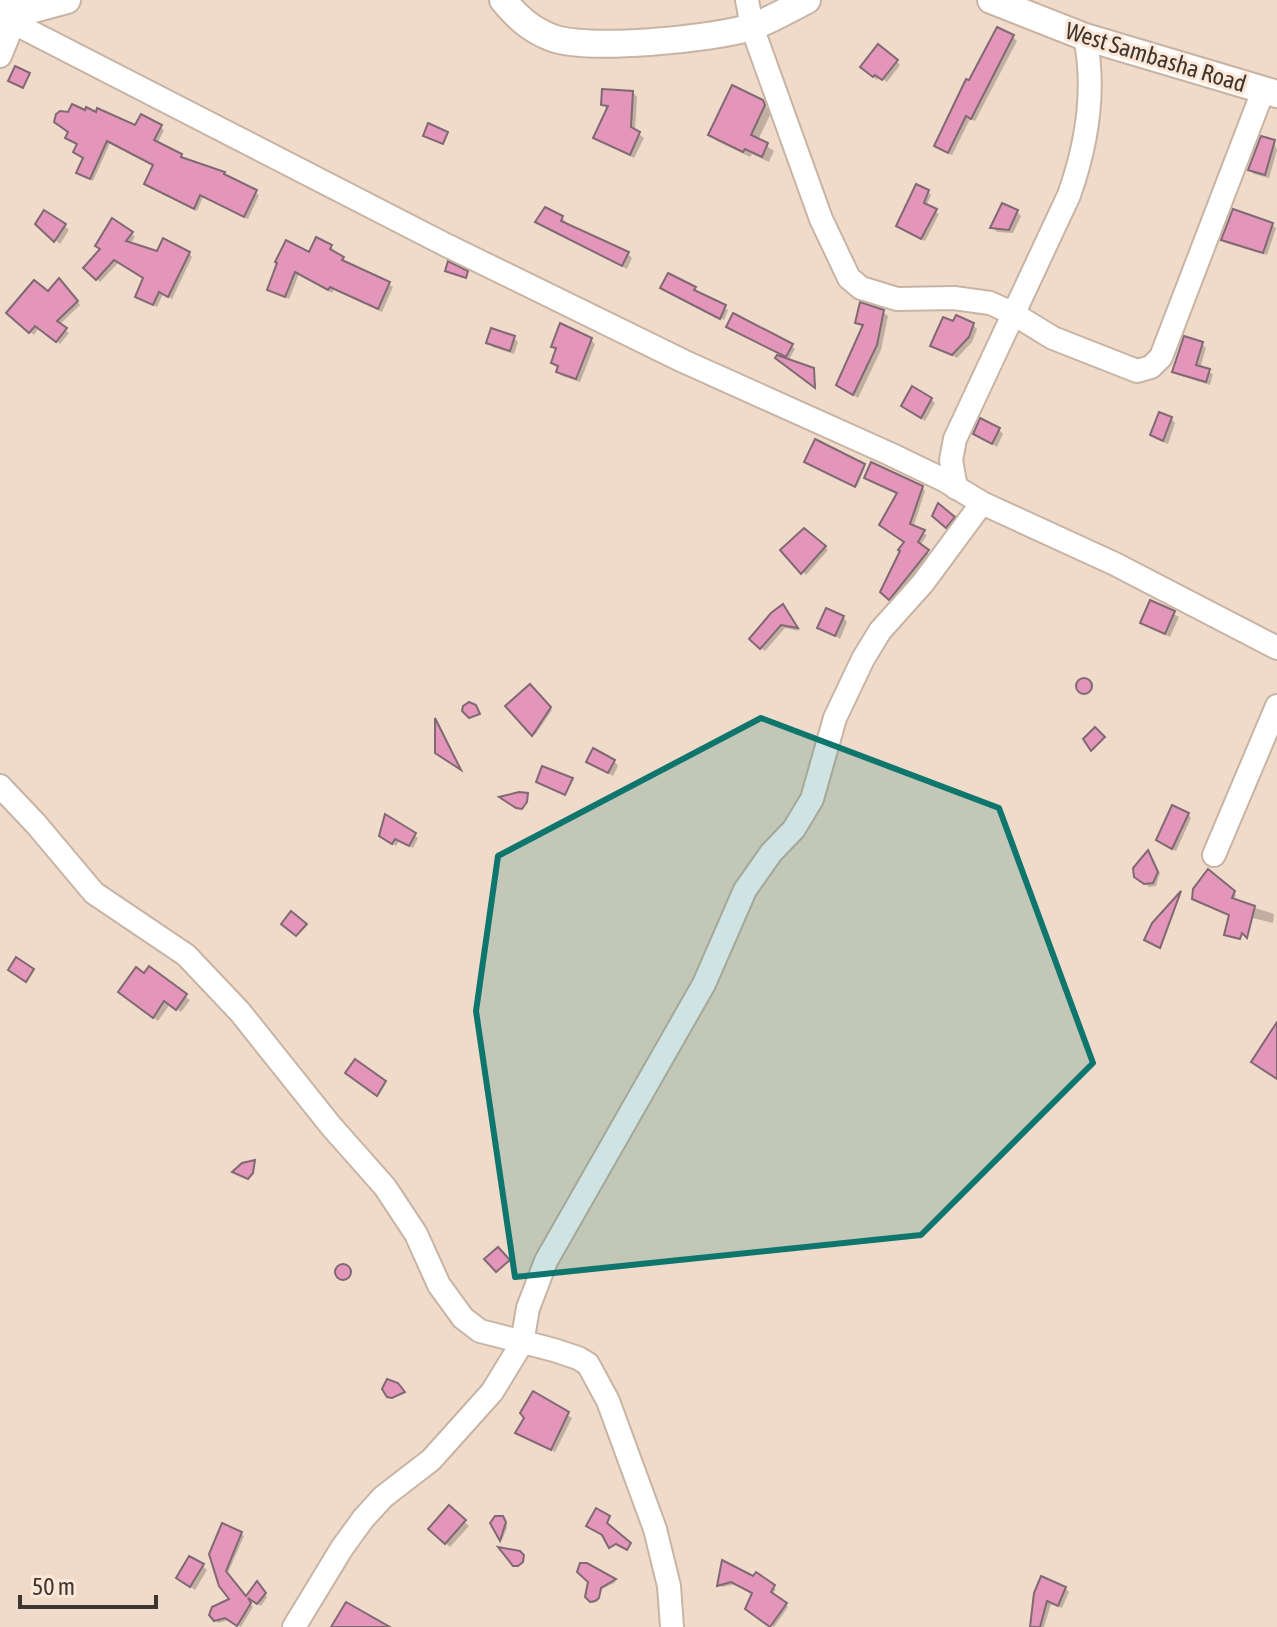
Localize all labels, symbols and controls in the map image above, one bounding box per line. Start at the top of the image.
street label: West Sambasha Road [1062,17,1250,97]
scale bar [20,1559,156,1609]
text: 50 m [32,1573,75,1600]

